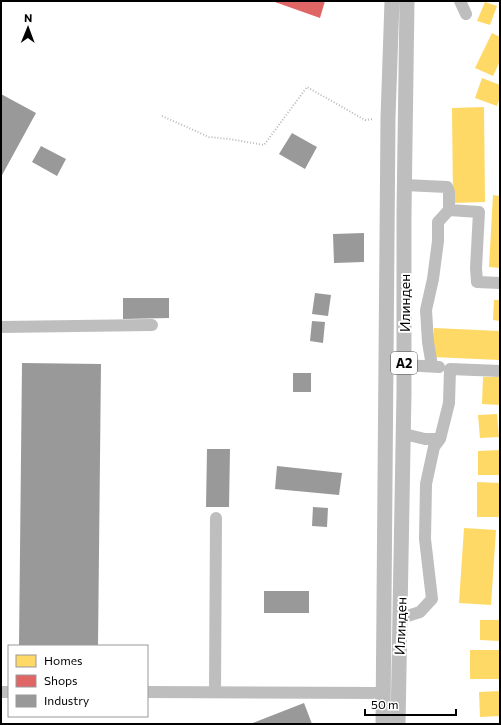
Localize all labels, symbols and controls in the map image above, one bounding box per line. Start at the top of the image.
north arrow [8,8,48,48]
text: N [24,11,32,24]
street label: Илинден [396,274,413,332]
road number: A2 [391,352,417,374]
street label: Илинден [390,597,410,655]
legend [8,645,148,717]
text: Homes [44,653,82,667]
text: Shops [44,673,78,687]
scale bar [365,691,456,717]
text: Industry [44,693,89,707]
text: 50 m [371,697,399,711]

